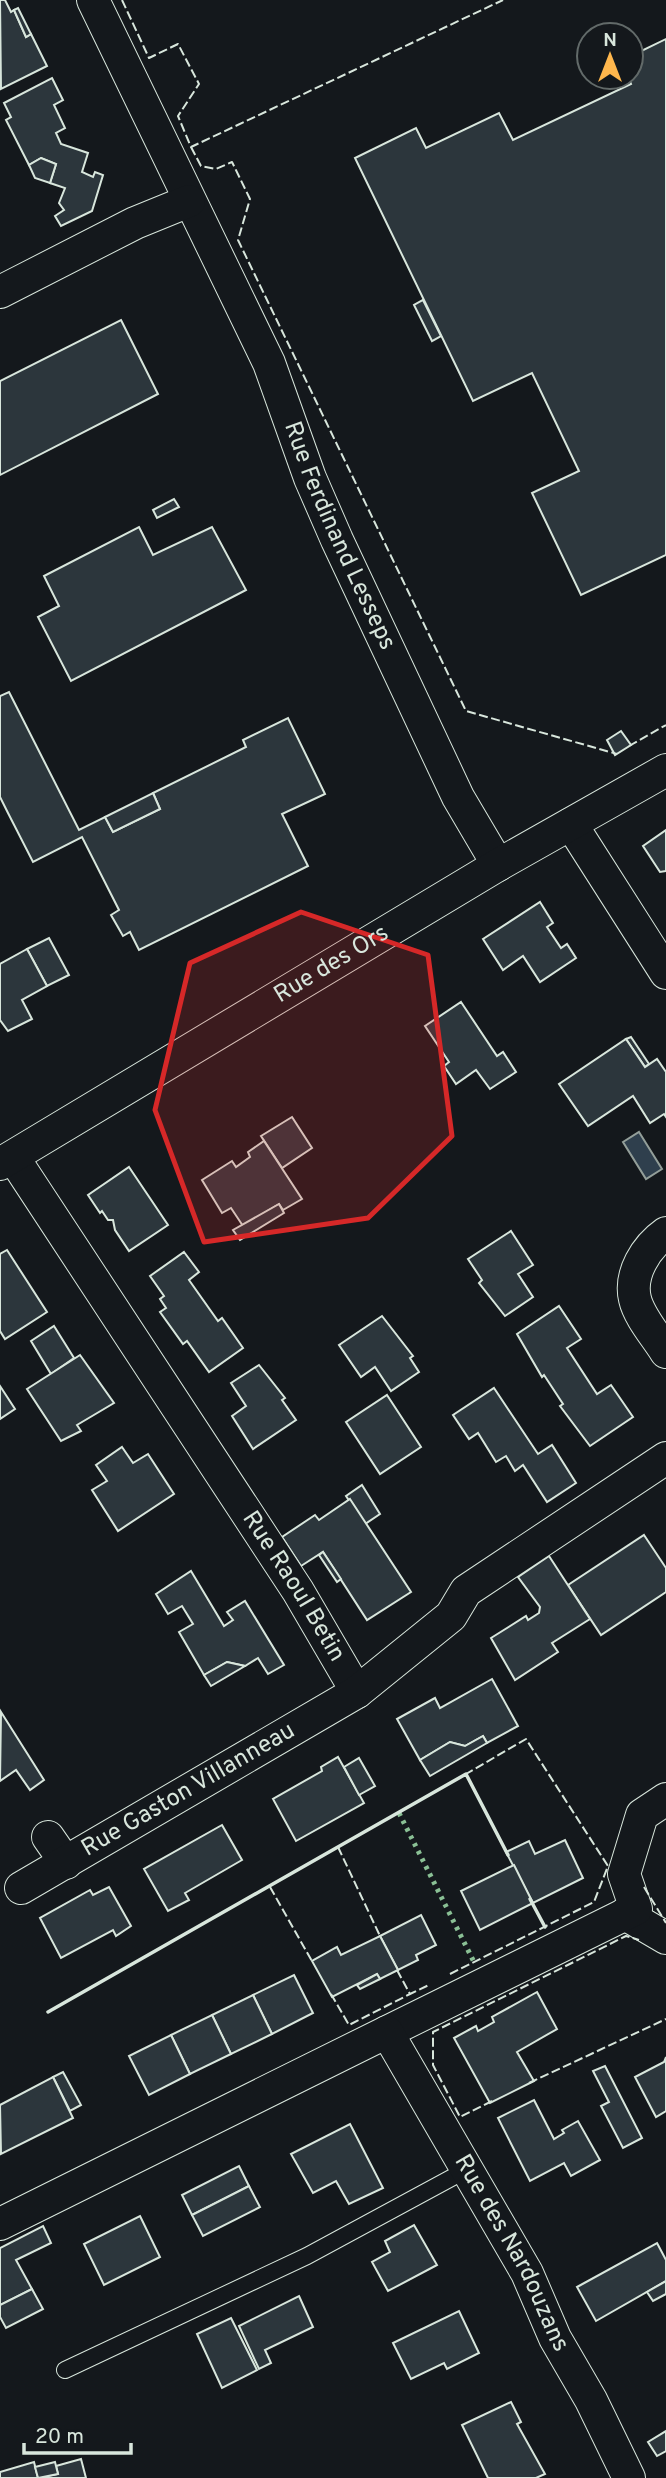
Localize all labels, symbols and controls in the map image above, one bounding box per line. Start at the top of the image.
north arrow [575,21,645,91]
text: N [603,29,617,53]
street label: Rue Ferdinand Lesseps [276,418,402,655]
street label: Rue des Ors [269,919,395,1011]
street label: Rue Raoul Betin [235,1506,351,1667]
street label: Rue Gaston Villanneau [76,1716,301,1864]
street label: Rue des Nardouzans [447,2149,575,2358]
scale bar [24,2412,131,2456]
text: 20 m [35,2424,84,2451]

